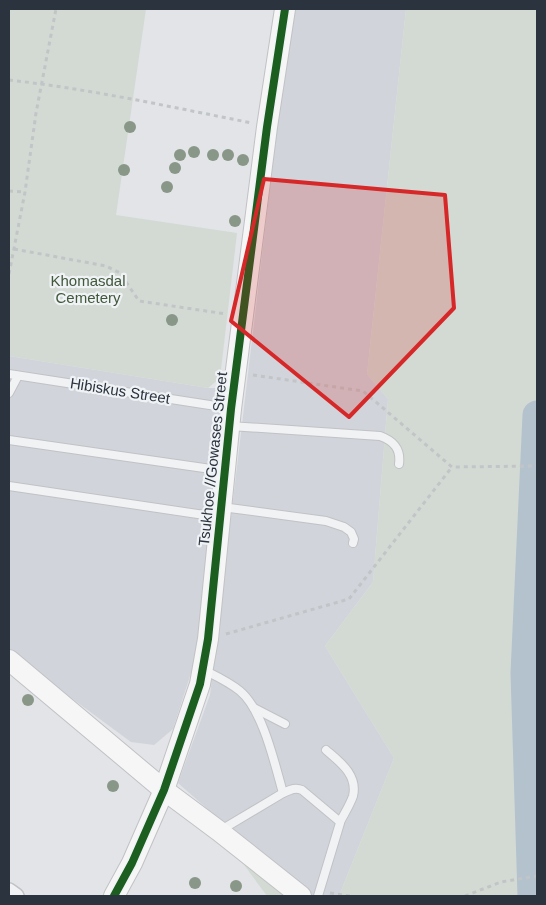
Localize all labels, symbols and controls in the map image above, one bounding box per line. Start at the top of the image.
park label: Khomasdal Cemetery [50,272,126,306]
street label: Tsukhoe //Gowases Street [195,370,230,547]
street label: Hibiskus Street [69,374,172,407]

